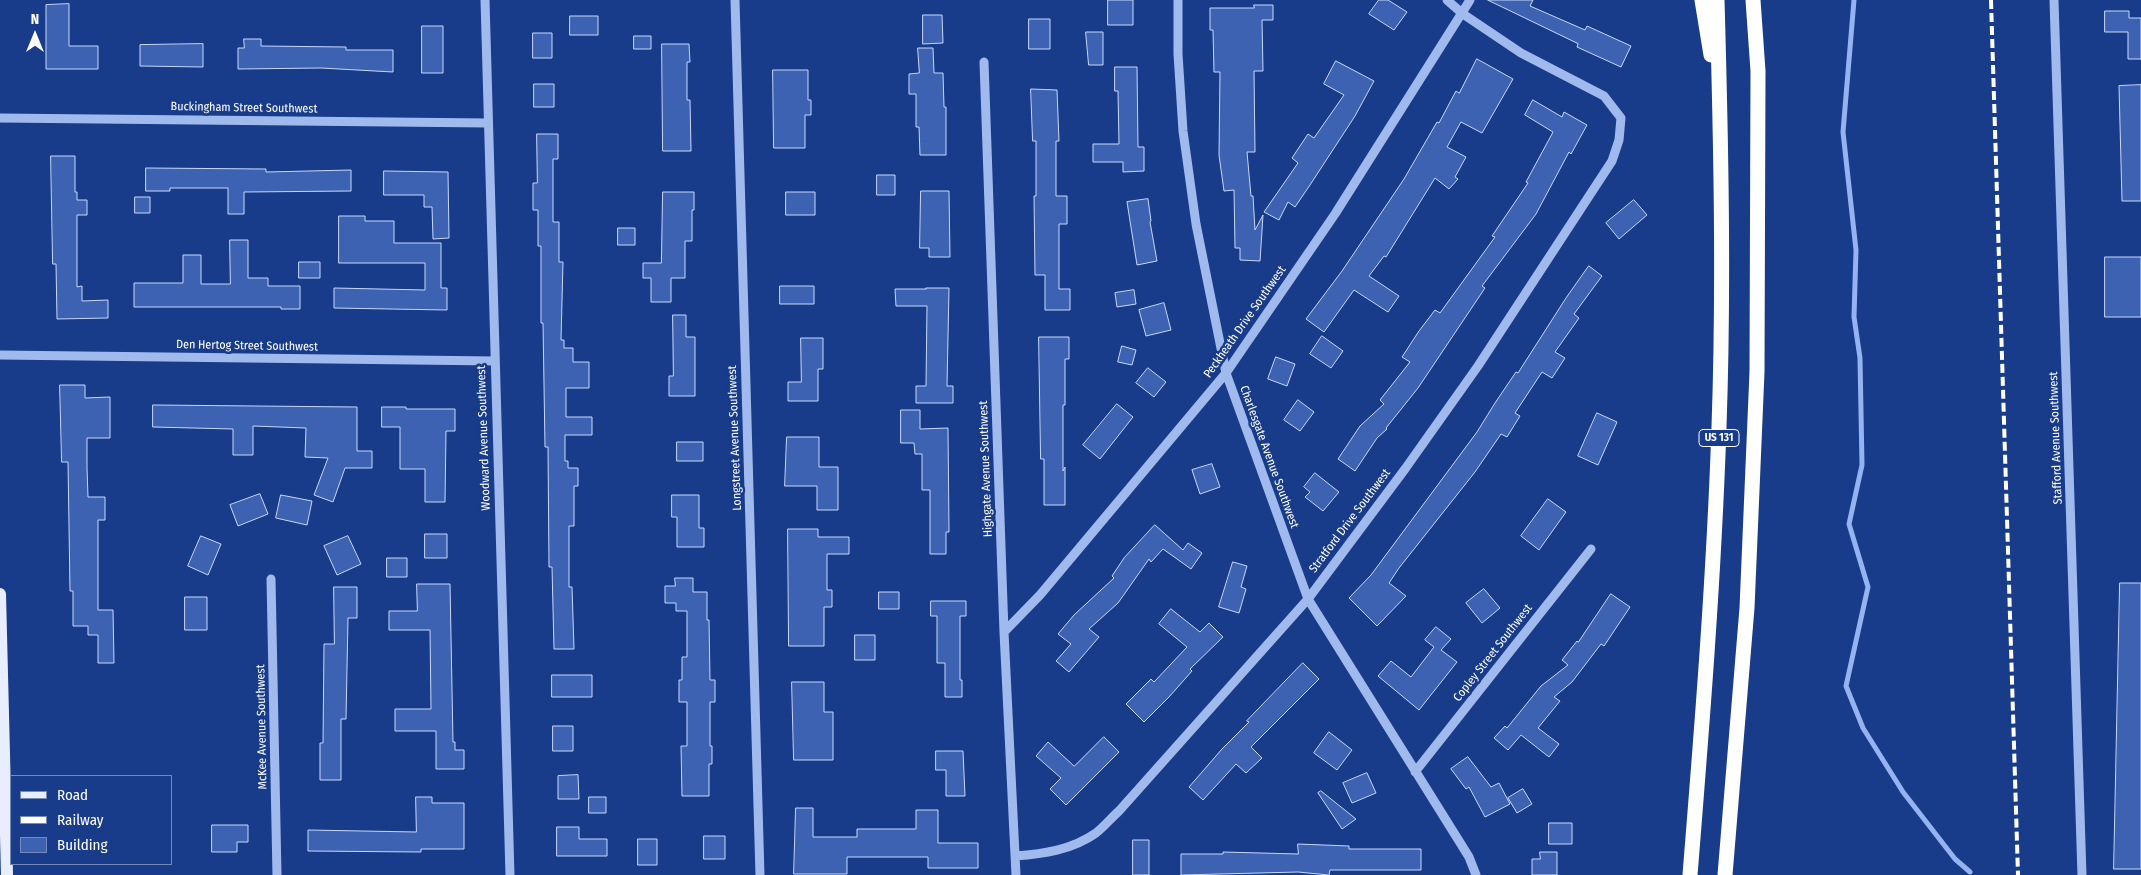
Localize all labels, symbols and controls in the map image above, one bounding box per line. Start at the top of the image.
north arrow [10,10,60,60]
text: N [31,11,39,28]
street label: Buckingham Street Southwest [171,100,317,116]
street label: Peckheath Drive Southwest [1201,263,1289,381]
street label: Den Hertog Street Southwest [176,338,318,354]
street label: Woodward Avenue Southwest [474,365,494,511]
street label: Longstreet Avenue Southwest [725,365,745,511]
street label: Stafford Avenue Southwest [2046,371,2066,505]
street label: Charlesgate Avenue Southwest [1236,384,1302,530]
street label: Highgate Avenue Southwest [976,401,996,537]
road number: US 131 [1699,429,1739,446]
street label: Stratford Drive Southwest [1306,466,1394,576]
street label: Copley Street Southwest [1450,601,1536,705]
street label: McKee Avenue Southwest [254,664,270,790]
legend [10,775,172,865]
text: Road [57,786,88,804]
text: Railway [57,811,104,829]
text: Building [57,836,108,854]

